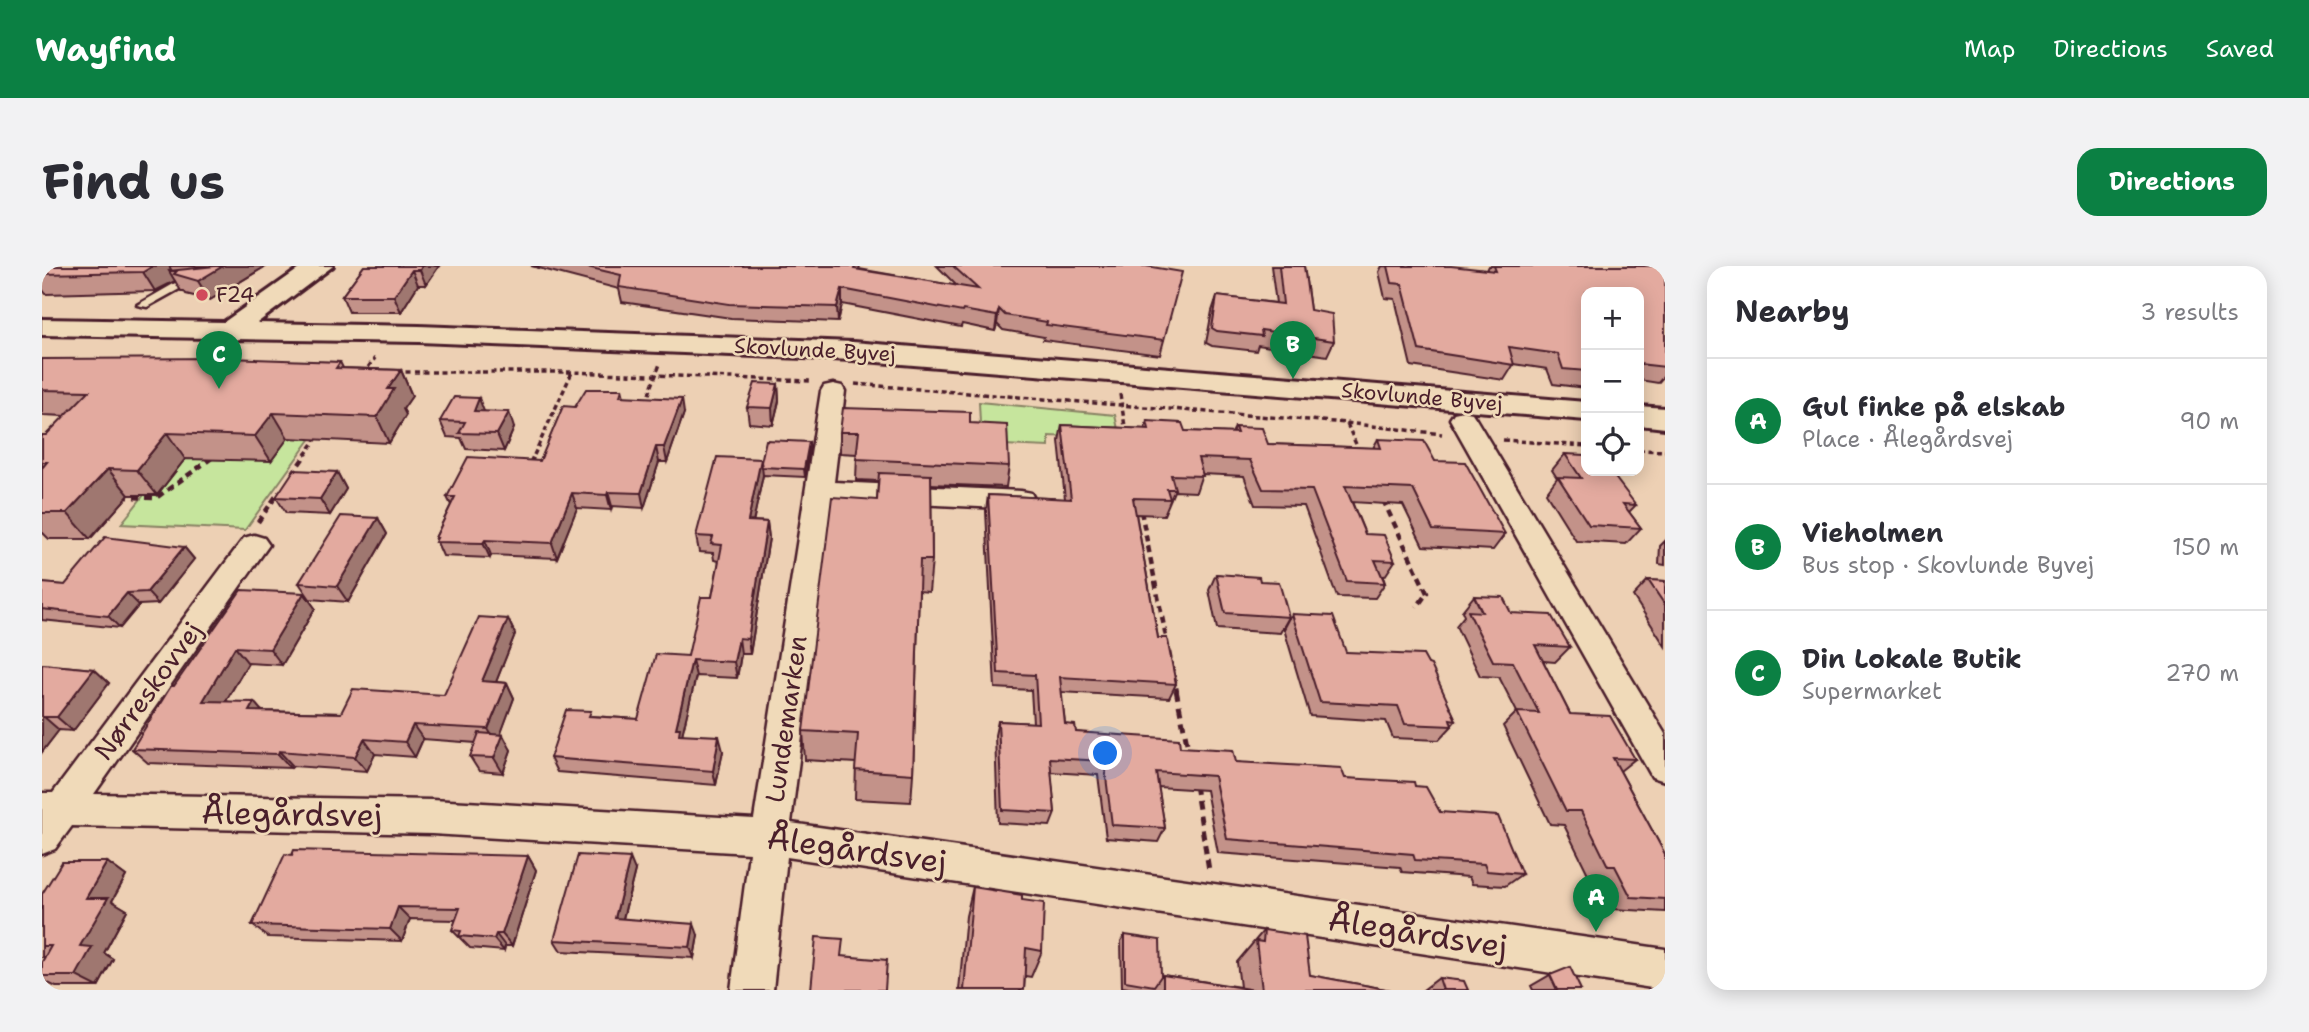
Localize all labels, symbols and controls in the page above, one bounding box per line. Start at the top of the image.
text: Wayfind [35,27,176,72]
text: Map [1964,33,2015,65]
text: Directions [2053,33,2168,65]
text: Saved [2206,33,2274,65]
button: Directions [2077,148,2267,216]
text: Find us [42,149,225,215]
place label: F24 [216,281,255,309]
marker: F24 [194,287,210,303]
map controls [1581,287,1644,476]
button: + [1581,287,1644,350]
text: Nearby [1735,291,1850,332]
text: 3 results [2140,297,2239,327]
pin: B [1270,321,1316,379]
pin: C [196,331,242,389]
street label: Skovlunde Byvej [733,332,897,368]
button: − [1581,350,1644,413]
street label: Skovlunde Byvej [1340,376,1504,418]
text: Gul finke på elskab [1802,389,2065,424]
text: A [1749,406,1767,436]
text: 90 m [2179,406,2239,436]
button: locate [1581,413,1644,476]
text: Place · Ålegårdsvej [1802,424,2013,454]
text: Vieholmen [1802,515,1943,550]
text: B [1751,532,1765,562]
text: 150 m [2172,532,2239,562]
text: Bus stop · Skovlunde Byvej [1802,550,2094,580]
street label: Nørreskovvej [85,614,210,767]
street label: Lundemarken [756,633,815,805]
text: Din Lokale Butik [1802,641,2022,676]
text: C [1751,658,1765,688]
text: 270 m [2165,658,2239,688]
text: Supermarket [1802,676,1942,706]
your location [1088,736,1122,770]
street label: Ålegårdsvej [201,790,383,837]
street label: Ålegårdsvej [764,816,950,883]
pin: A [1573,874,1619,932]
street label: Ålegårdsvej [1325,897,1511,968]

